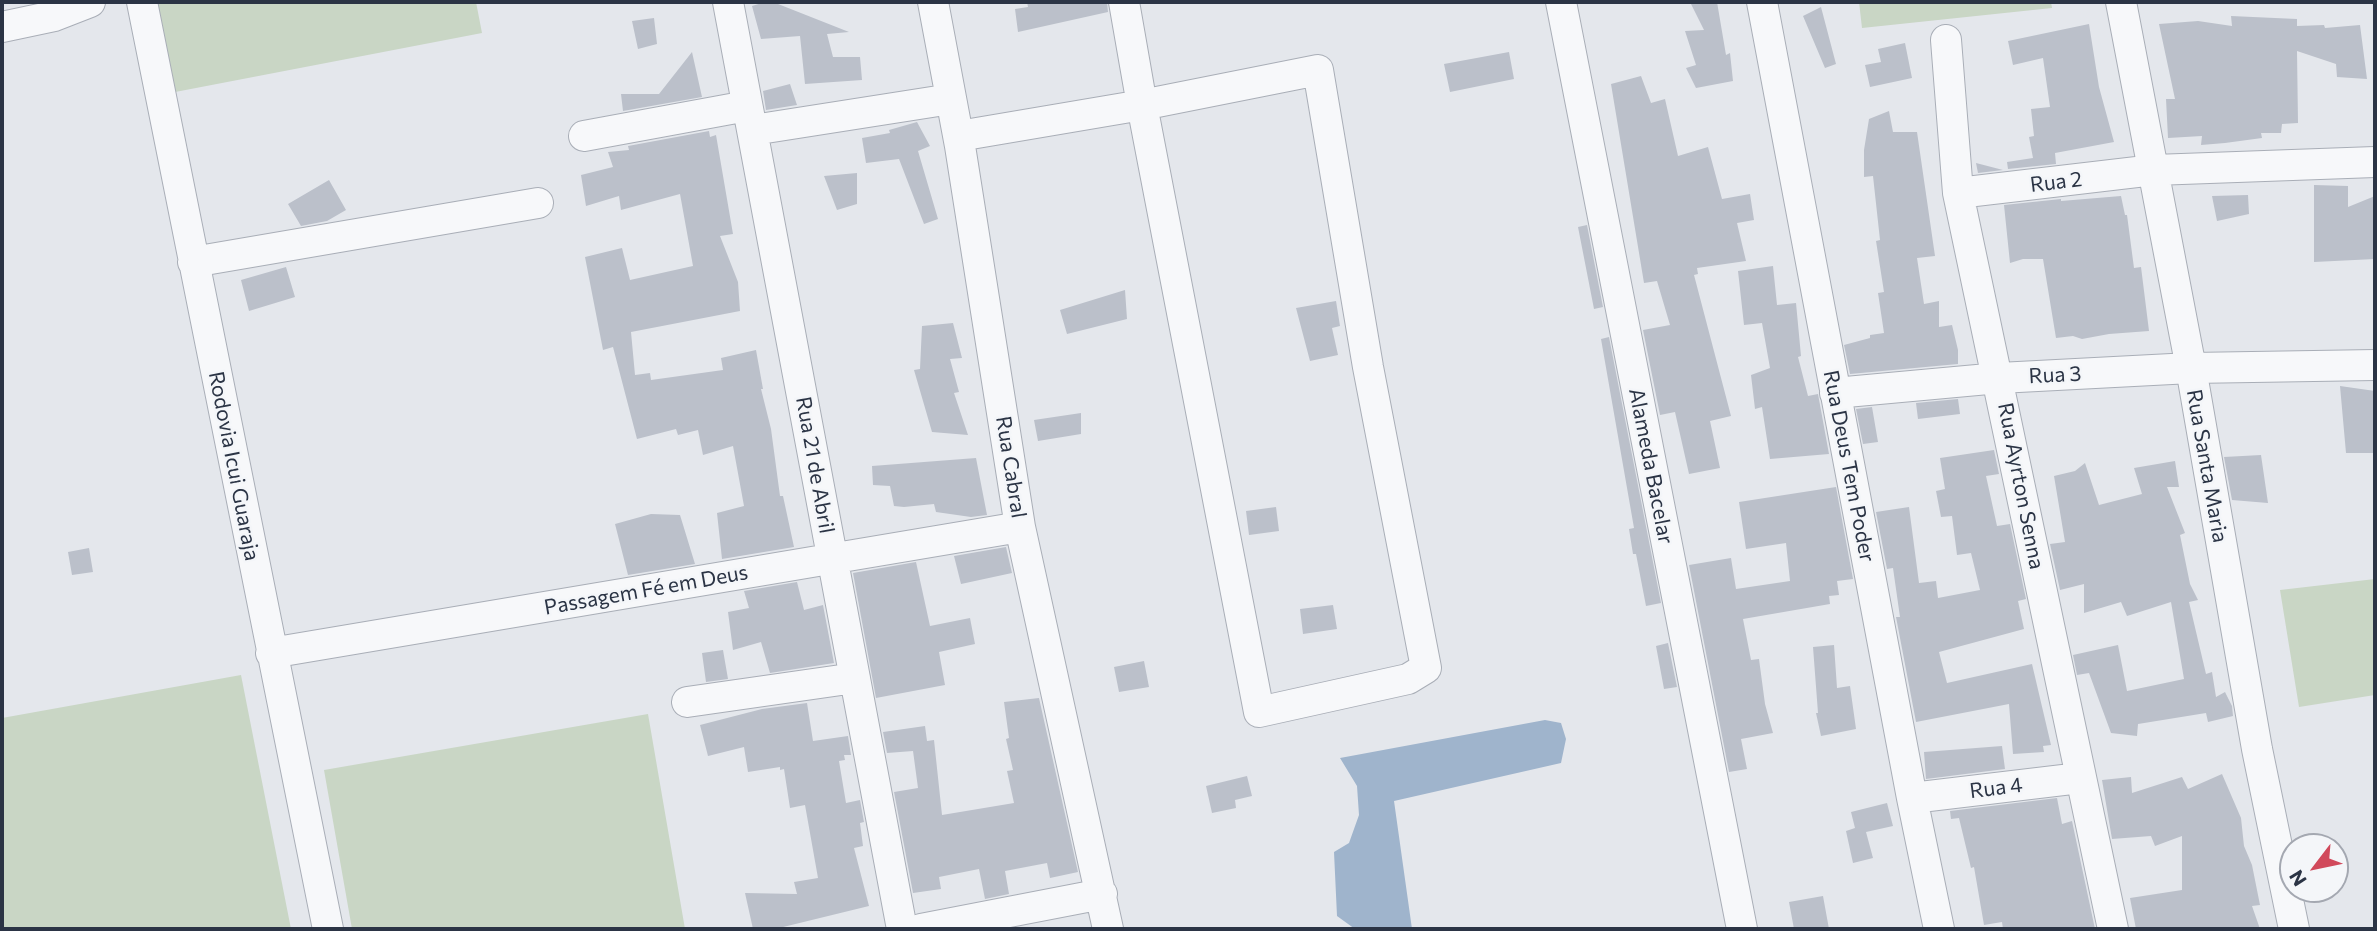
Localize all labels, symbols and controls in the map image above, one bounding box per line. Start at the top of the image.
street label: Rua 2 [2028,166,2084,198]
street label: Rua 3 [2028,361,2082,389]
street label: Rua Deus Tem Poder [1818,368,1880,564]
street label: Rodovia Icui Guaraja [203,369,265,563]
street label: Alameda Bacelar [1624,386,1678,546]
street label: Rua Santa Maria [2181,387,2233,545]
street label: Rua 21 de Abril [791,395,839,535]
street label: Rua Ayrton Senna [1992,401,2050,571]
street label: Rua Cabral [991,414,1031,520]
street label: Passagem Fé em Deus [542,560,750,620]
street label: Rua 4 [1968,772,2024,804]
north arrow [2279,833,2349,903]
text: N [2284,866,2311,890]

